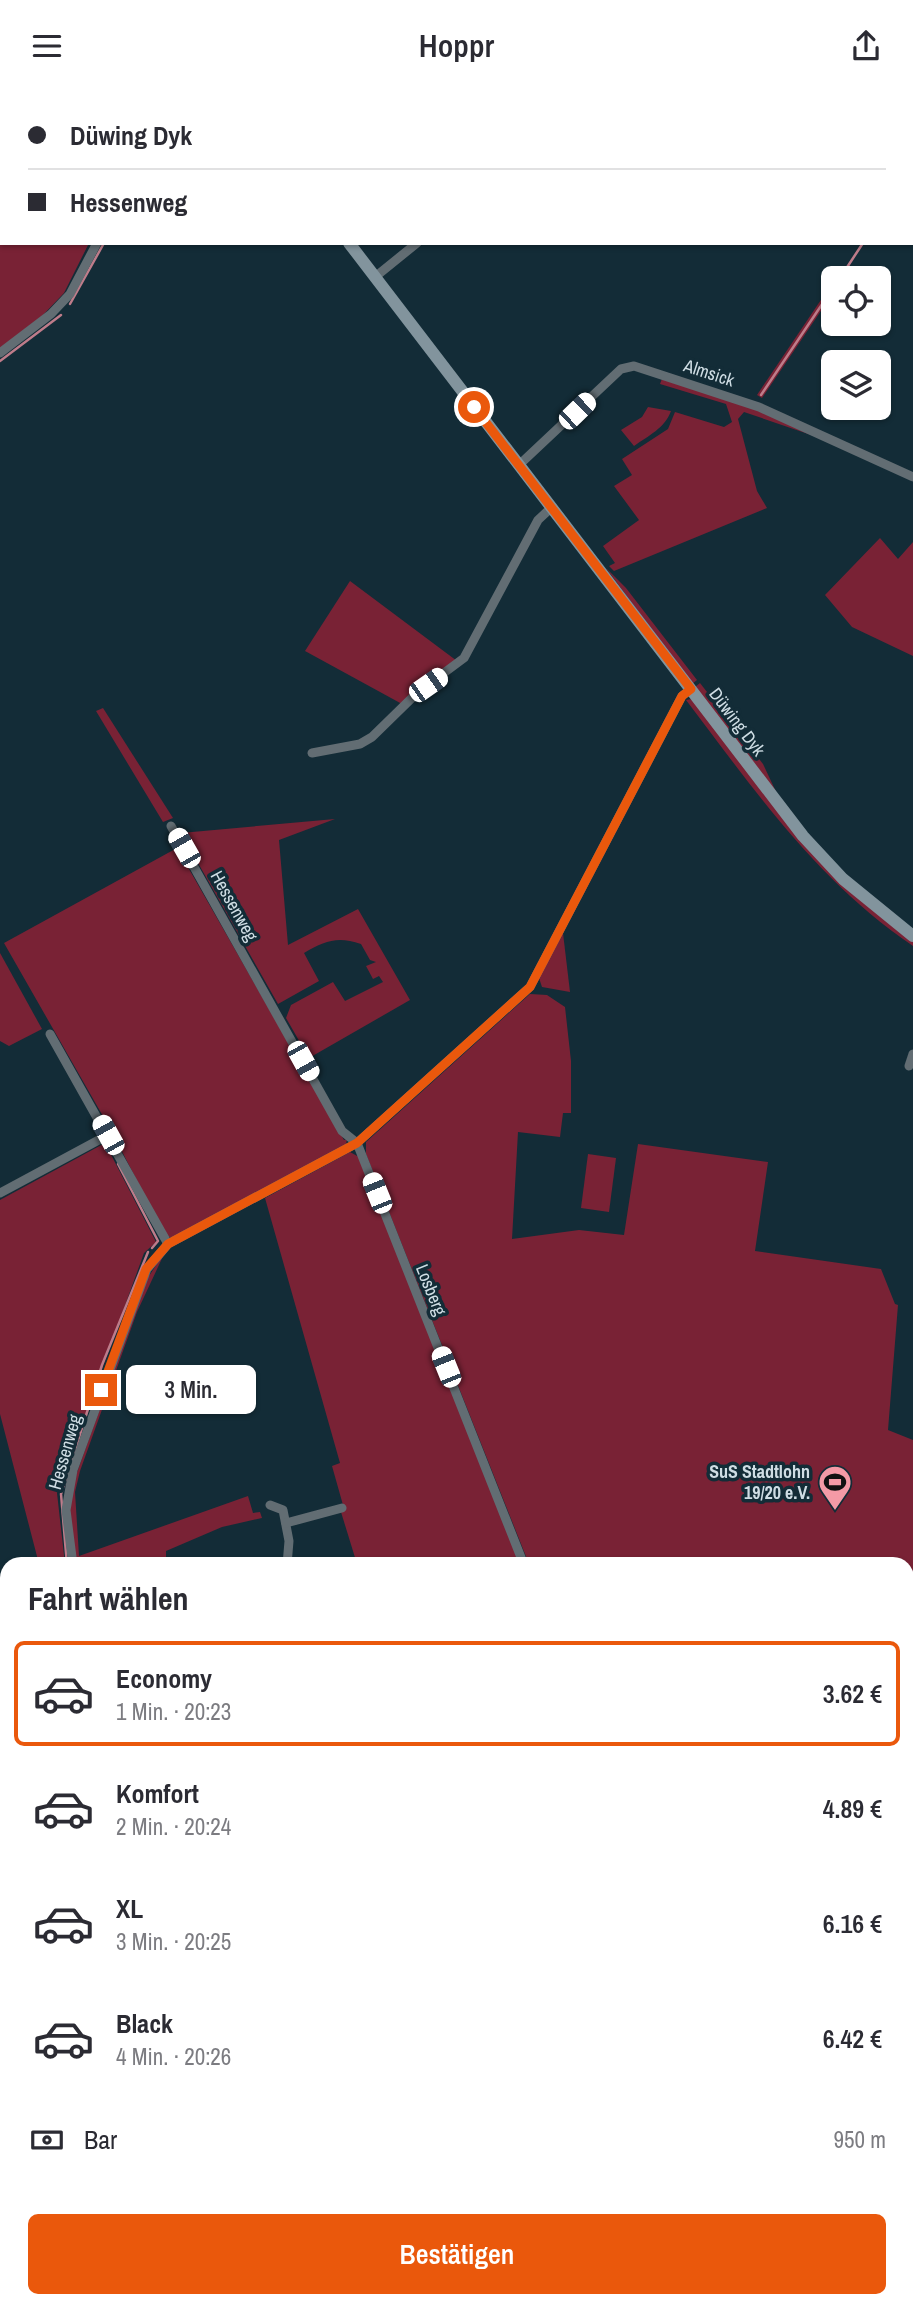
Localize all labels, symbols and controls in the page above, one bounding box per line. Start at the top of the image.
text: Hoppr [419,24,494,67]
icon: menu [28,27,66,65]
icon: share [847,27,885,65]
text: Düwing Dyk [70,118,192,153]
text: Hessenweg [70,185,187,220]
map controls [821,266,891,420]
button: locate [821,266,891,336]
button: layers [821,350,891,420]
street label: Almsick [680,352,738,393]
car [555,389,600,433]
route start [458,391,490,423]
car [405,664,452,706]
street label: Düwing Dyk [703,682,772,761]
car [165,825,204,871]
street label: Hessenweg [205,866,264,946]
car [284,1038,323,1084]
car [89,1112,128,1158]
car [360,1170,395,1216]
street label: Losberg [410,1260,453,1320]
car [429,1344,464,1390]
callout: 3 Min. [126,1365,255,1415]
route end [85,1374,117,1406]
text: 3 Min. [164,1374,218,1405]
street label: Hessenweg [42,1411,87,1492]
place label: SuS Stadtlohn 19/20 e.V. [709,1459,810,1505]
sports icon: SuS Stadtlohn 19/20 e.V. [816,1463,854,1512]
text: Fahrt wählen [28,1577,189,1620]
text: Economy [116,1661,212,1696]
icon: car [32,1662,95,1725]
text: 3.62 € [823,1676,882,1711]
text: 1 Min. · 20:23 [116,1696,231,1727]
text: Komfort [116,1776,199,1811]
icon: car [32,1777,95,1840]
text: 4.89 € [823,1791,882,1826]
text: 2 Min. · 20:24 [116,1811,231,1842]
text: XL [116,1891,143,1926]
icon: car [32,1892,95,1955]
text: 6.16 € [823,1906,882,1941]
text: 3 Min. · 20:25 [116,1926,231,1957]
text: Black [116,2006,173,2041]
icon: car [32,2007,95,2070]
text: 6.42 € [823,2021,882,2056]
text: 4 Min. · 20:26 [116,2041,231,2072]
icon: cash [28,2121,66,2159]
text: Bar [84,2122,117,2157]
text: 950 m [834,2124,886,2155]
button: Bestätigen [28,2214,886,2294]

